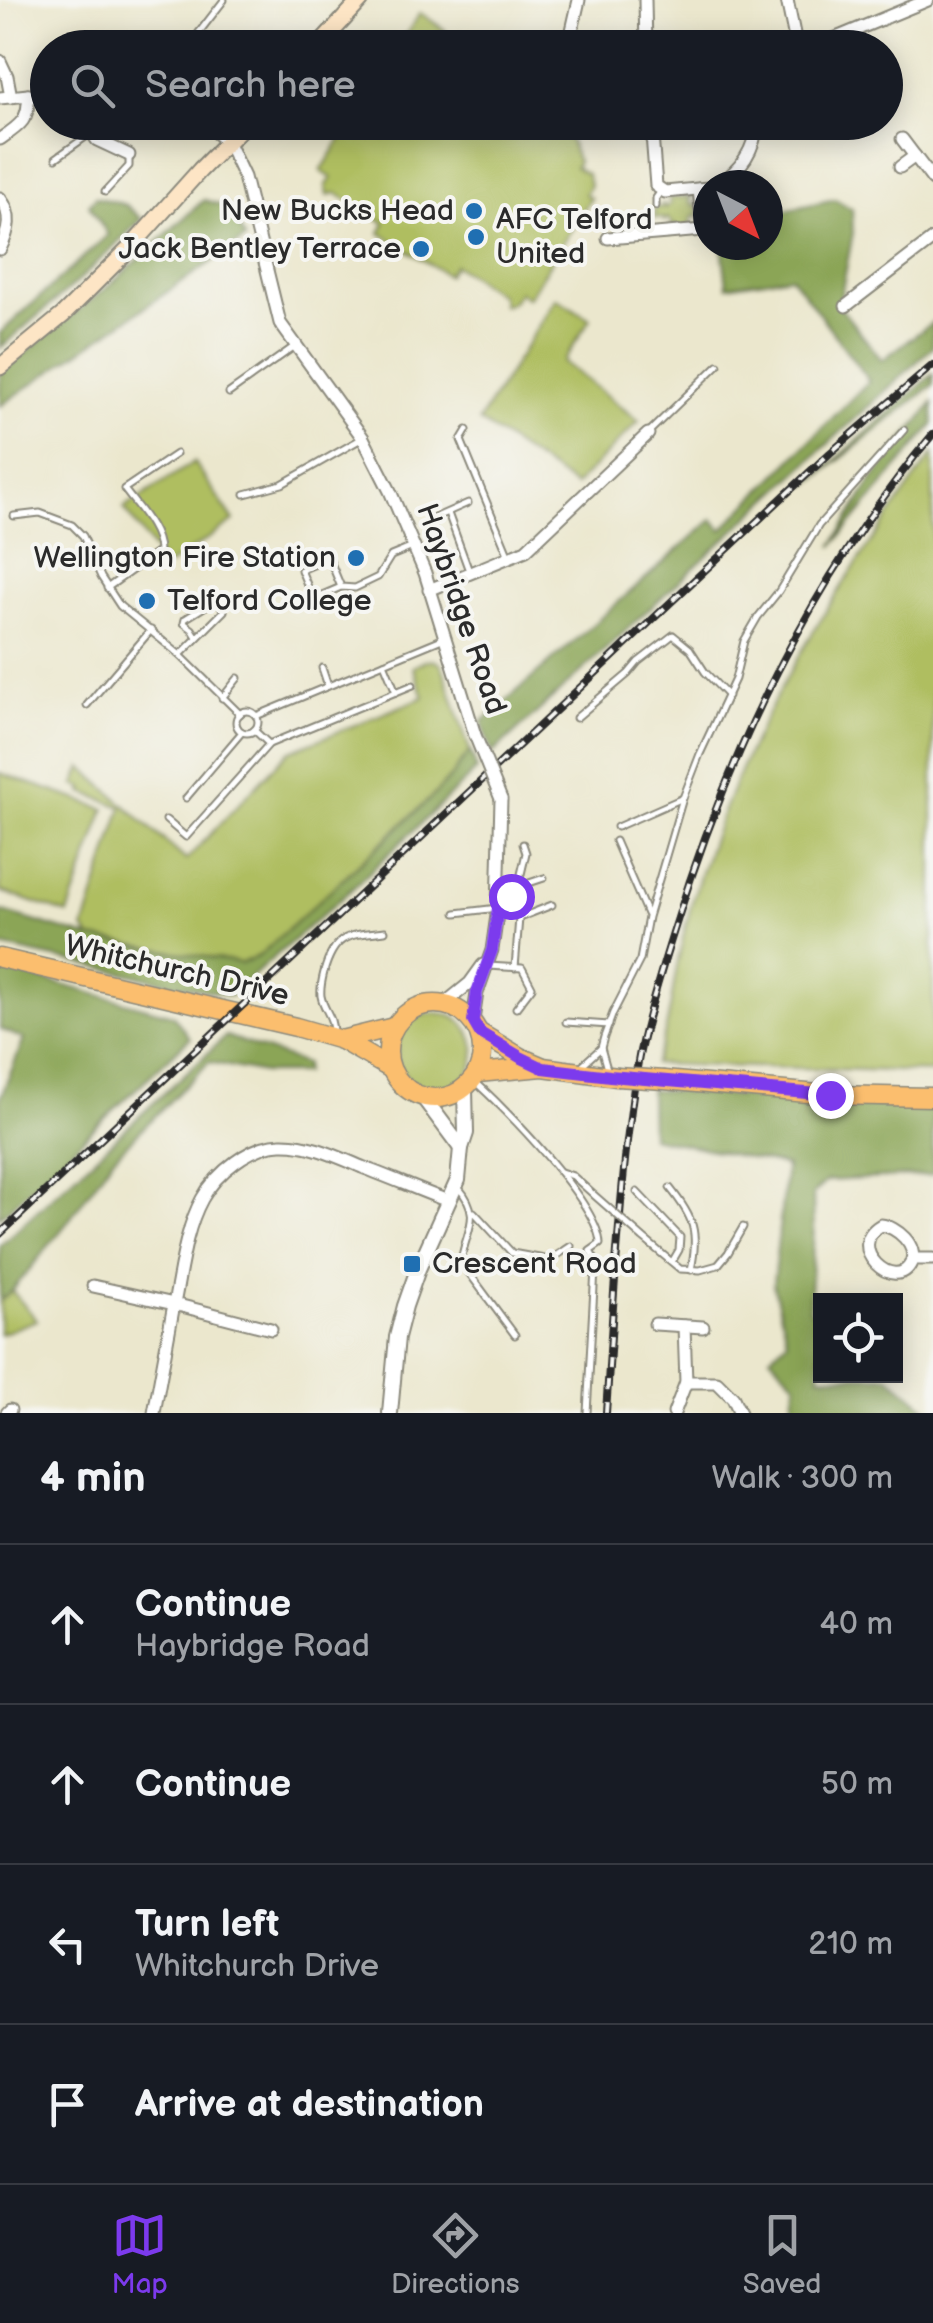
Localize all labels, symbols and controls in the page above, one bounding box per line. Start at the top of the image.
search box [30,30,903,140]
icon: search [65,58,120,113]
text: Search here [145,63,356,108]
north arrow [693,170,783,260]
place label: New Bucks Head [221,193,454,229]
marker: New Bucks Head [463,200,485,222]
place label: AFC Telford United [496,202,653,272]
marker: AFC Telford United [465,226,487,248]
place label: Jack Bentley Terrace [118,231,401,267]
marker: Jack Bentley Terrace [410,238,432,260]
street label: Haybridge Road [408,499,514,719]
place label: Wellington Fire Station [34,540,336,576]
marker: Wellington Fire Station [345,547,367,569]
place label: Telford College [167,583,372,619]
marker: Telford College [136,590,158,612]
route start [489,874,535,920]
street label: Whitchurch Drive [62,928,292,1014]
route end [808,1073,854,1119]
place label: Crescent Road [432,1246,637,1282]
marker: Crescent Road [401,1253,423,1275]
map controls [813,1293,903,1383]
button: locate [813,1293,903,1383]
text: 4 min [40,1453,146,1504]
text: Walk · 300 m [711,1459,893,1498]
text: Continue [135,1582,291,1627]
icon: ahead [40,1597,95,1652]
text: 40 m [820,1605,893,1644]
text: Haybridge Road [135,1627,370,1666]
icon: ahead [40,1757,95,1812]
text: Continue [135,1762,291,1807]
text: 50 m [821,1765,893,1804]
text: Turn left [135,1902,279,1947]
icon: left [40,1917,95,1972]
text: 210 m [808,1925,893,1964]
text: Whitchurch Drive [135,1947,379,1986]
icon: arrive [40,2077,95,2132]
text: Arrive at destination [135,2082,484,2127]
tab: Map [112,2208,168,2301]
tab: Directions [391,2208,520,2301]
tab: Saved [743,2208,821,2301]

